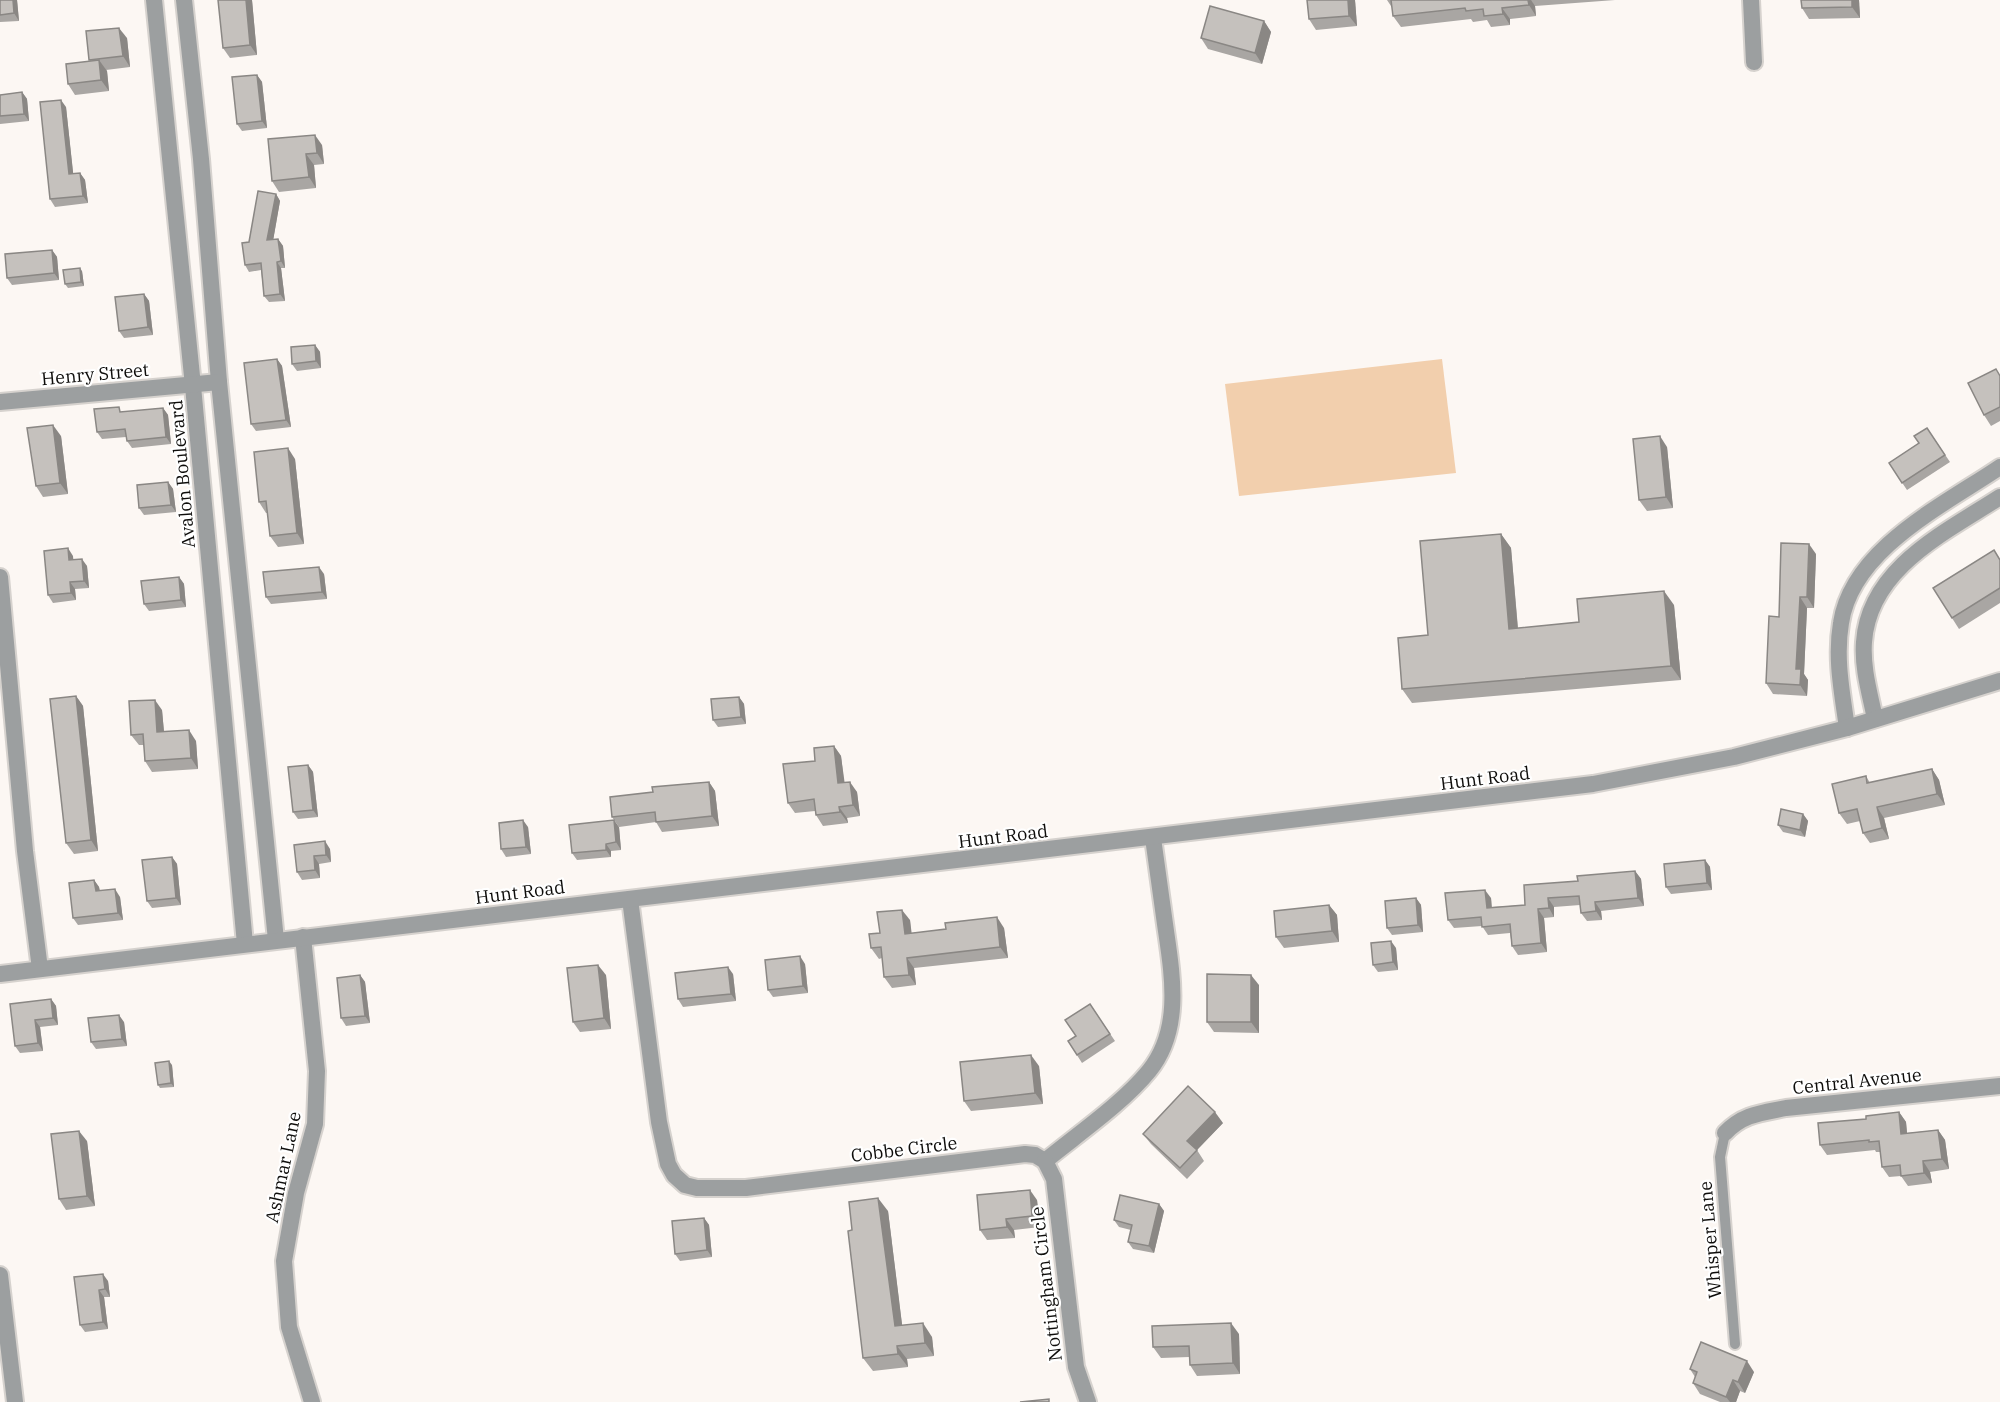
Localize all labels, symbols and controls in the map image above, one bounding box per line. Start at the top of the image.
street label: Henry Street [40,358,150,390]
street label: Avalon Boulevard [164,399,200,549]
street label: Hunt Road [1439,761,1531,795]
street label: Hunt Road [957,819,1049,853]
street label: Hunt Road [474,875,566,909]
street label: Central Avenue [1791,1063,1923,1099]
street label: Ashmar Lane [260,1109,306,1225]
street label: Cobbe Circle [850,1131,958,1167]
street label: Whisper Lane [1693,1180,1727,1300]
street label: Nottingham Circle [1025,1205,1067,1363]

